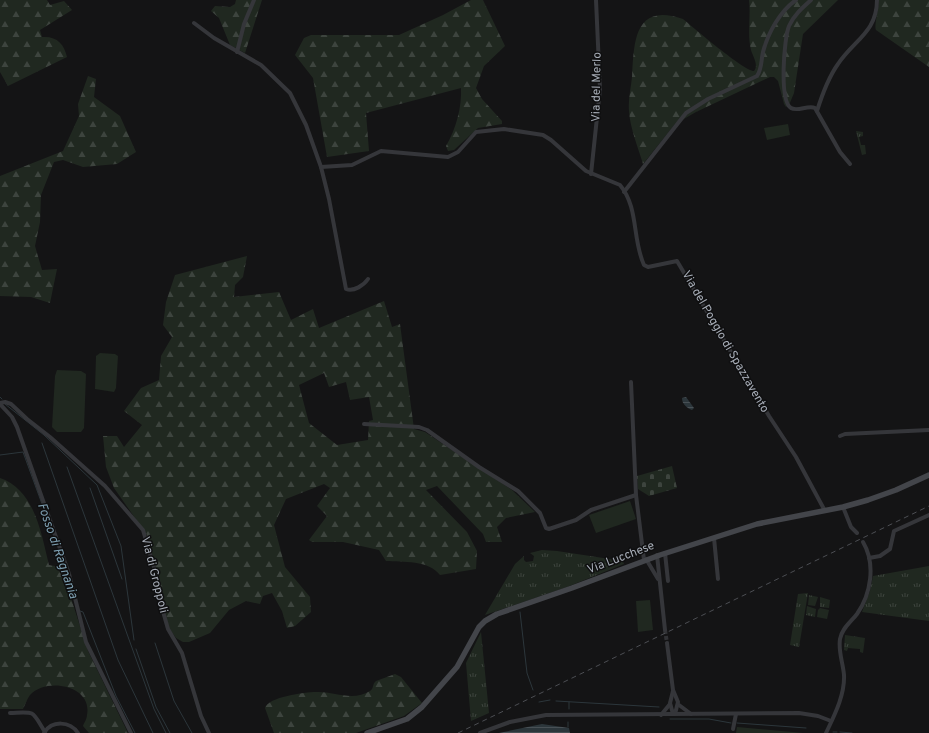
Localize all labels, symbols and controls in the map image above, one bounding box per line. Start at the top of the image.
street label: Via del Merlo [588,52,606,122]
street label: Via del Poggio di Spazzavento [678,268,772,416]
water label: Fosso di Ragnania [33,501,81,601]
street label: Via di Groppoli [137,535,171,615]
street label: Via Lucchese [585,538,657,578]

